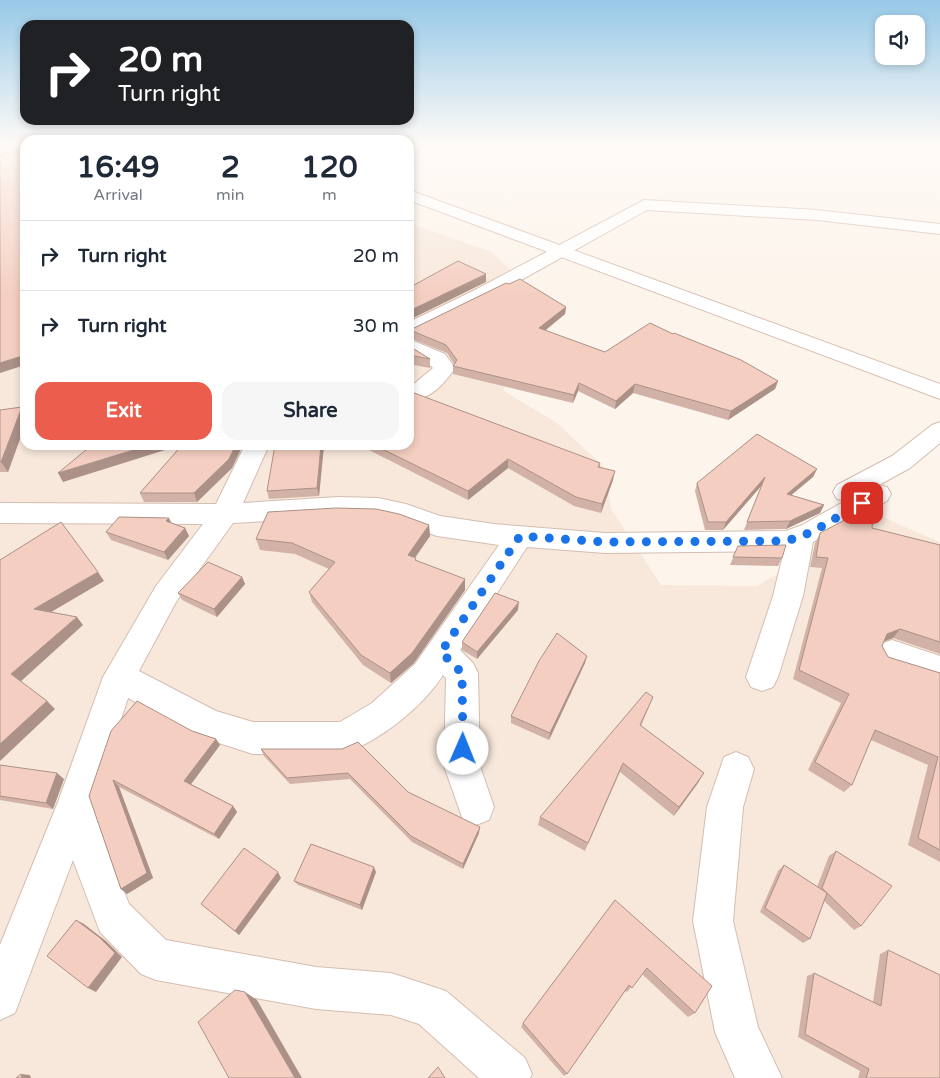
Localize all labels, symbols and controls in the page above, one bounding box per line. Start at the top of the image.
map controls [875,15,925,65]
button: sound [875,15,925,65]
text: 20 m [118,39,203,81]
icon: right [35,40,100,105]
text: Turn right [118,81,220,107]
text: 16:49 [76,149,160,186]
text: 2 [221,149,240,186]
text: 120 [301,149,358,186]
text: Arrival [93,185,143,205]
text: min [216,185,245,205]
text: m [322,185,337,205]
icon: right [35,242,63,270]
text: Turn right [78,245,166,267]
text: 20 m [353,245,399,267]
icon: right [35,312,63,340]
text: Turn right [78,315,166,337]
text: 30 m [353,315,399,337]
button: Exit [35,382,212,440]
button: Share [222,382,399,440]
pin [841,482,883,524]
icon: arrive [848,489,876,517]
position arrow [436,722,488,774]

